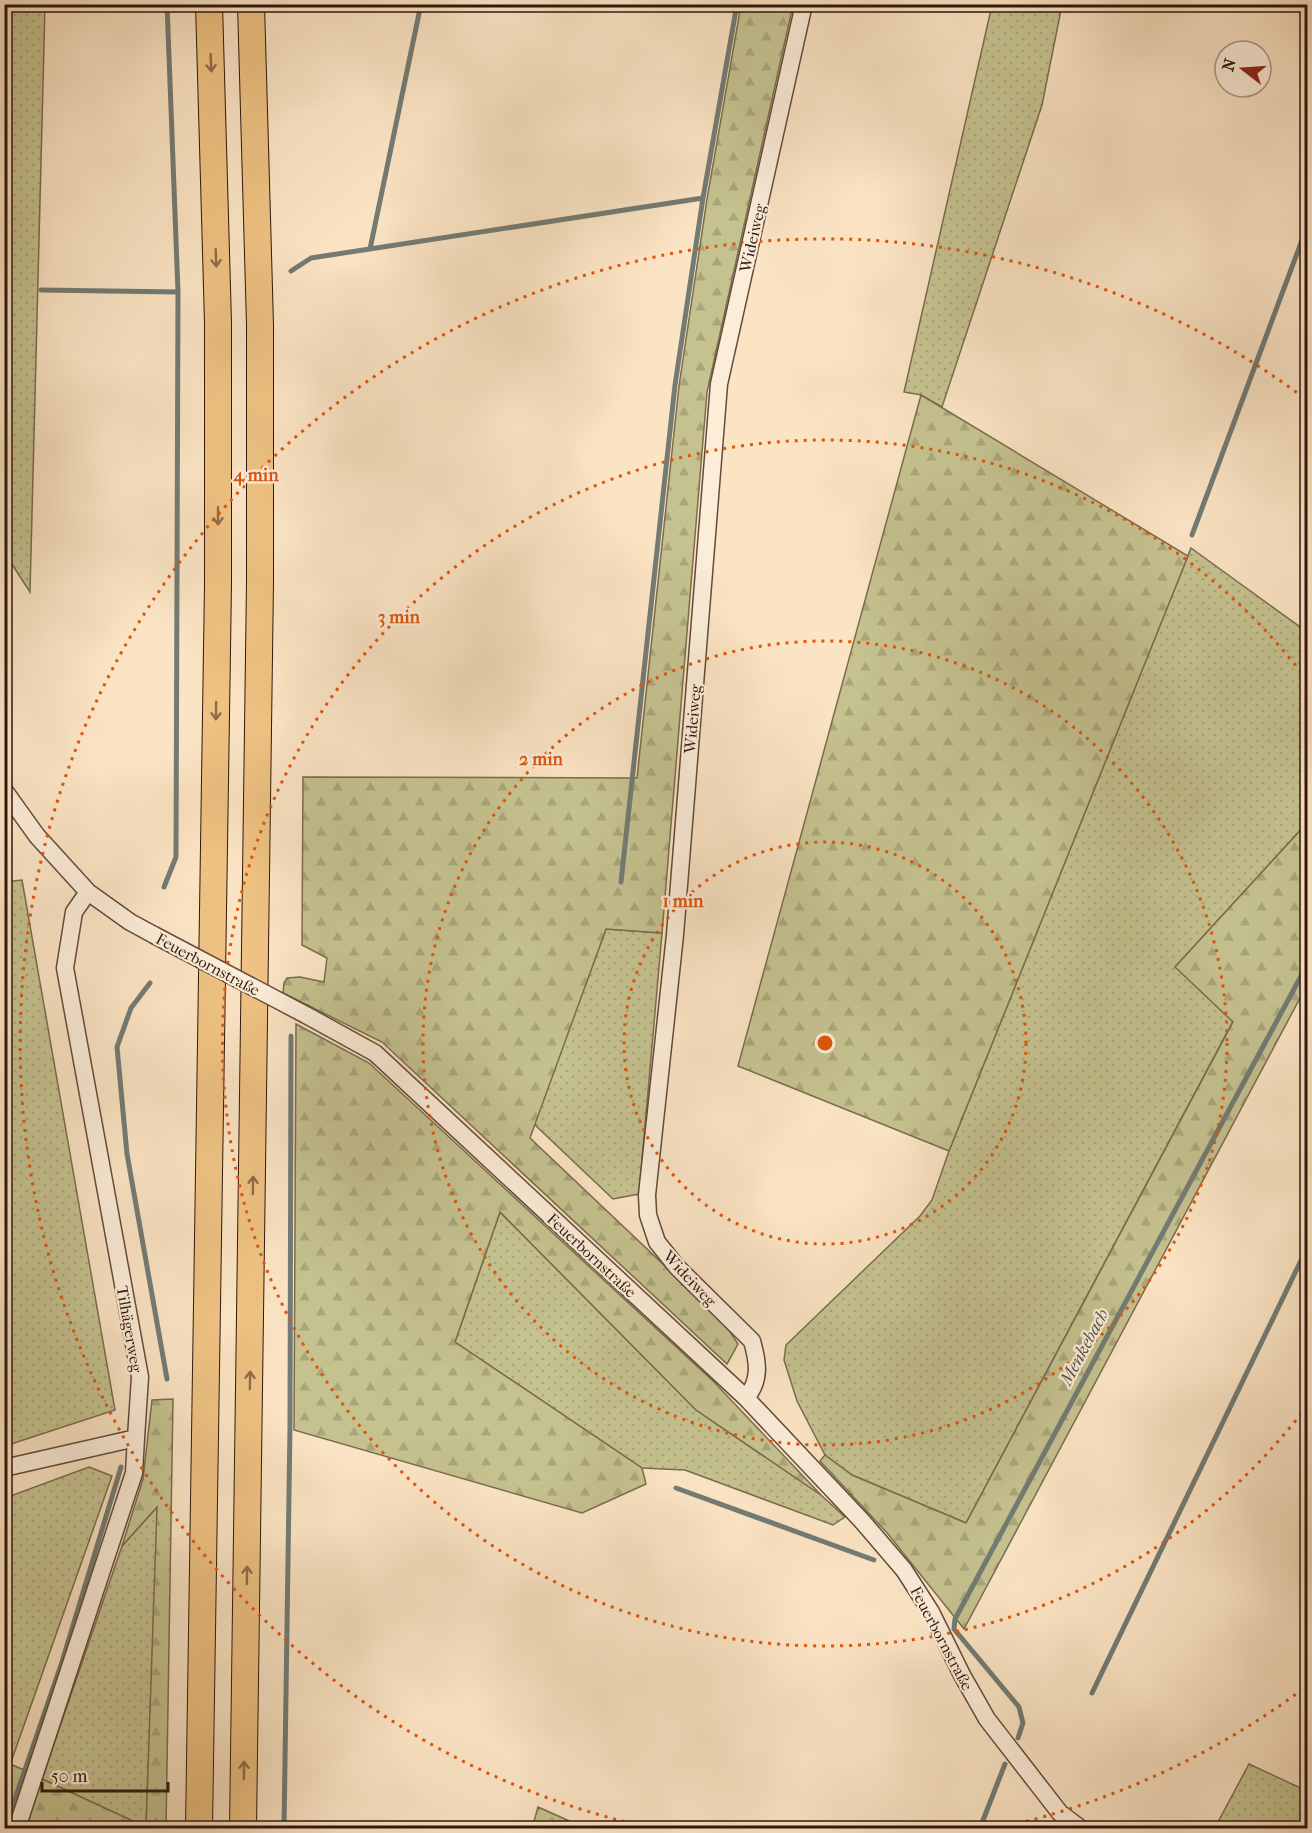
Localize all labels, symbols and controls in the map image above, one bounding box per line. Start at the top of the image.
north arrow [1213,39,1273,99]
one-way arrow [205,52,217,72]
text: N [1218,55,1240,73]
street label: Wideiweg [735,202,770,275]
one-way arrow [210,247,222,267]
text: 4 min [232,465,279,486]
one-way arrow [212,505,224,525]
text: 3 min [378,607,421,628]
street label: Wideiweg [680,683,705,755]
one-way arrow [210,700,222,720]
text: 2 min [519,749,563,770]
text: 1 min [662,891,704,912]
street label: Feuerbornstraße [153,929,263,1000]
centre of rings [815,1033,835,1053]
one-way arrow [247,1176,259,1196]
street label: Feuerbornstraße [543,1209,640,1302]
street label: Wideiweg [658,1246,721,1311]
street label: Tilhägerweg [113,1284,147,1374]
water label: Menkebach [1055,1305,1113,1391]
one-way arrow [244,1371,256,1391]
one-way arrow [241,1566,253,1586]
street label: Feuerbornstraße [906,1583,977,1694]
scale bar [42,1755,168,1793]
one-way arrow [238,1761,249,1781]
text: 50 m [51,1766,88,1787]

